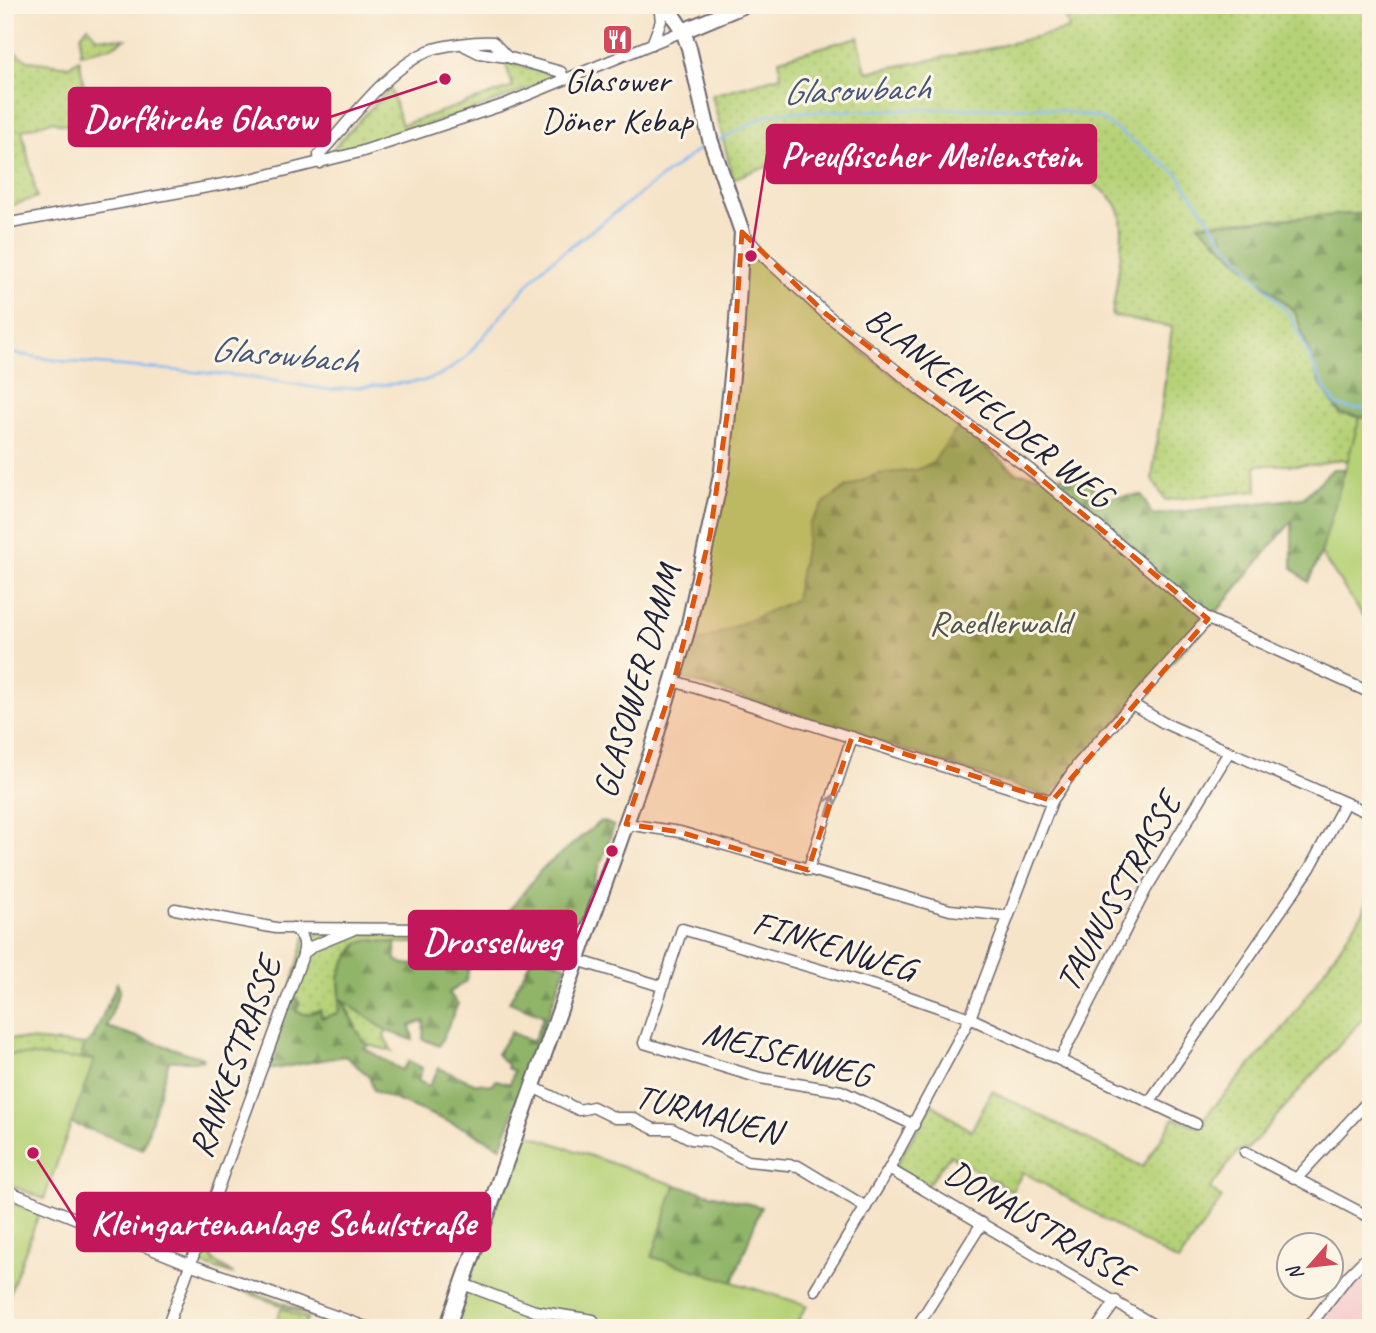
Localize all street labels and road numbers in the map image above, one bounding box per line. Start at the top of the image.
street label: BLANKENFELDER WEG [856,296,1125,520]
street label: GLASOWER DAMM [582,557,693,803]
street label: TAUNUSSTRASSE [1045,781,1193,999]
street label: FINKENWEG [748,900,925,993]
street label: RANKESTRASSE [178,946,294,1163]
street label: MEISENWEG [698,1010,879,1099]
street label: TURMAUEN [631,1073,790,1156]
street label: DONAUSTRASSE [937,1149,1145,1299]

